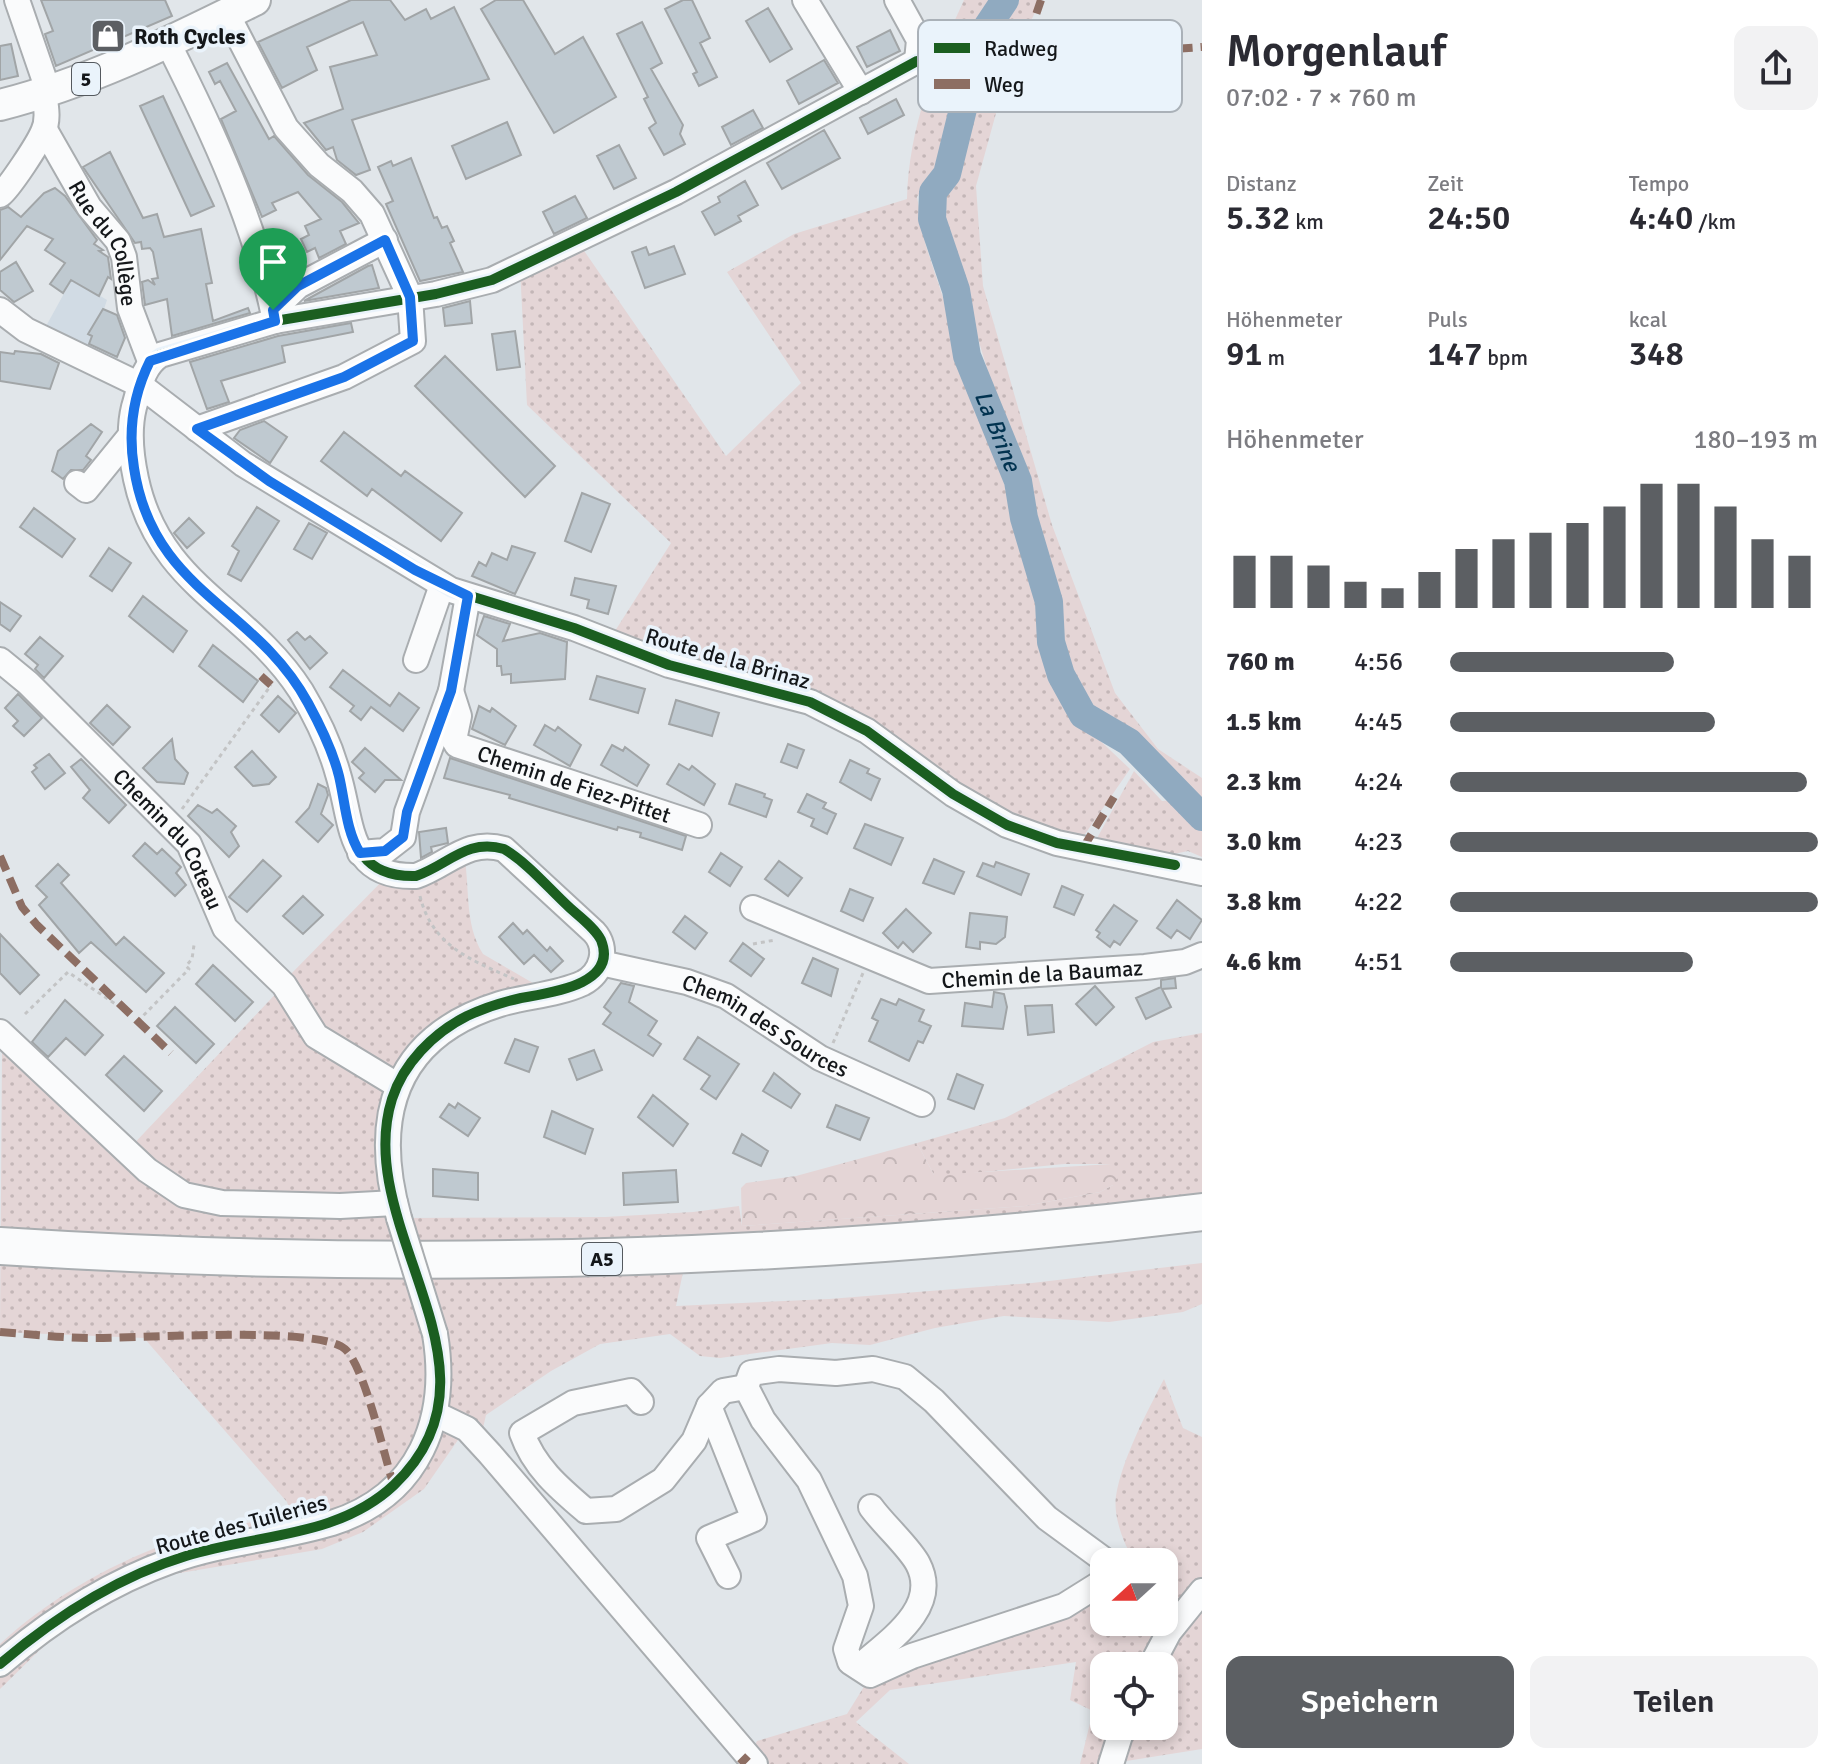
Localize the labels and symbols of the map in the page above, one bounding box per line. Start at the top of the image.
shop icon: Roth Cycles [89,17,127,55]
legend [918,20,1182,112]
place label: Roth Cycles [134,23,246,50]
text: Radweg [984,35,1058,62]
road number: 5 [72,63,100,95]
text: Weg [984,71,1024,98]
street label: Rue du Collège [63,176,143,308]
pin [239,228,307,310]
water label: La Brine [968,386,1028,477]
street label: Route de la Brinaz [642,622,814,695]
street label: Chemin de Fiez-Pittet [474,740,675,829]
street label: Chemin du Coteau [107,763,228,914]
street label: Chemin de la Baumaz [941,954,1144,994]
street label: Chemin des Sources [678,968,853,1083]
road number: A5 [582,1243,622,1275]
street label: Route des Tuileries [153,1489,330,1560]
north arrow [1090,1548,1178,1636]

